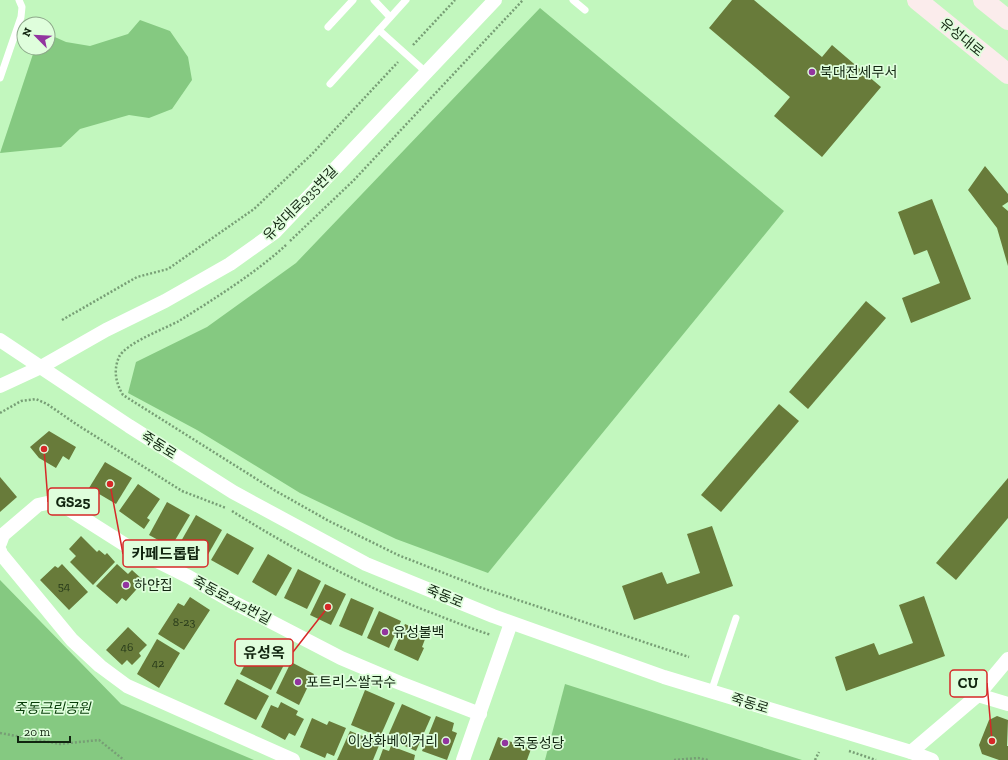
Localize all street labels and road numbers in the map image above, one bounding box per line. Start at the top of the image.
street label: 유성대로 [936,15,987,60]
street label: 유성대로935번길 [259,162,341,244]
street label: 죽동로 [138,428,180,463]
street label: 죽동로242번길 [190,573,274,628]
street label: 죽동로 [424,581,466,612]
street label: 죽동로 [729,690,771,717]

